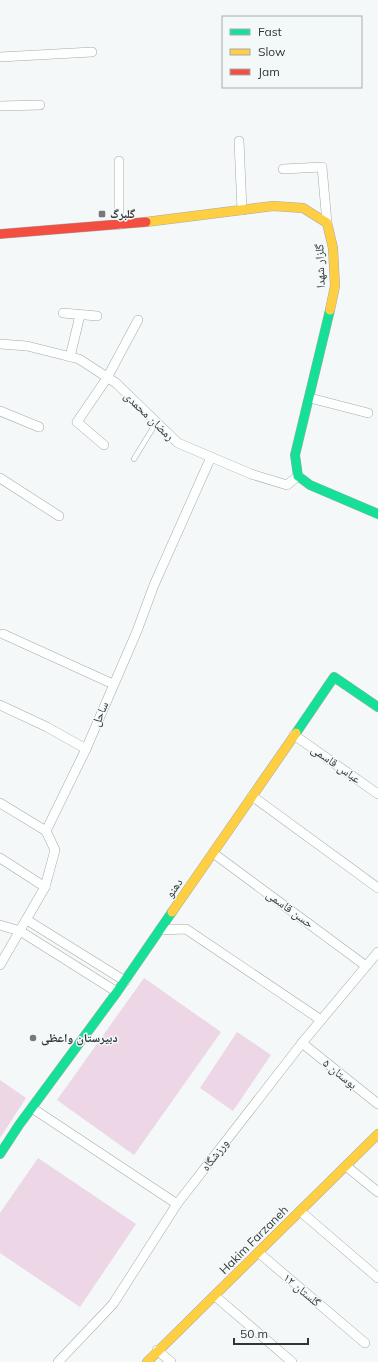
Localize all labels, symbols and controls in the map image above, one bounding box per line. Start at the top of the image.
legend [222,16,362,88]
text: Fast [258,24,282,39]
text: Slow [258,44,286,59]
text: Jam [258,64,280,79]
place label: گلبرگ [110,206,136,221]
marker: گلبرگ [97,209,107,219]
street label: گلزار شهدا [311,244,328,288]
street label: رمضان محمدی [121,388,178,444]
street label: ساحل [88,699,111,729]
street label: عباس قاسمی [308,741,364,786]
street label: دهنو [162,875,186,900]
street label: حسن قاسمی [264,886,317,931]
place label: دبیرستان واعظی [41,1030,118,1046]
marker: دبیرستان واعظی [28,1033,38,1043]
street label: بوستان ۵ [320,1055,360,1092]
street label: ورزشگاه [198,1136,232,1174]
street label: Hakim Farzaneh [216,1202,291,1277]
street label: گلستان ۱۲ [281,1270,324,1310]
scale bar [234,1320,308,1346]
text: 50 m [240,1326,268,1341]

